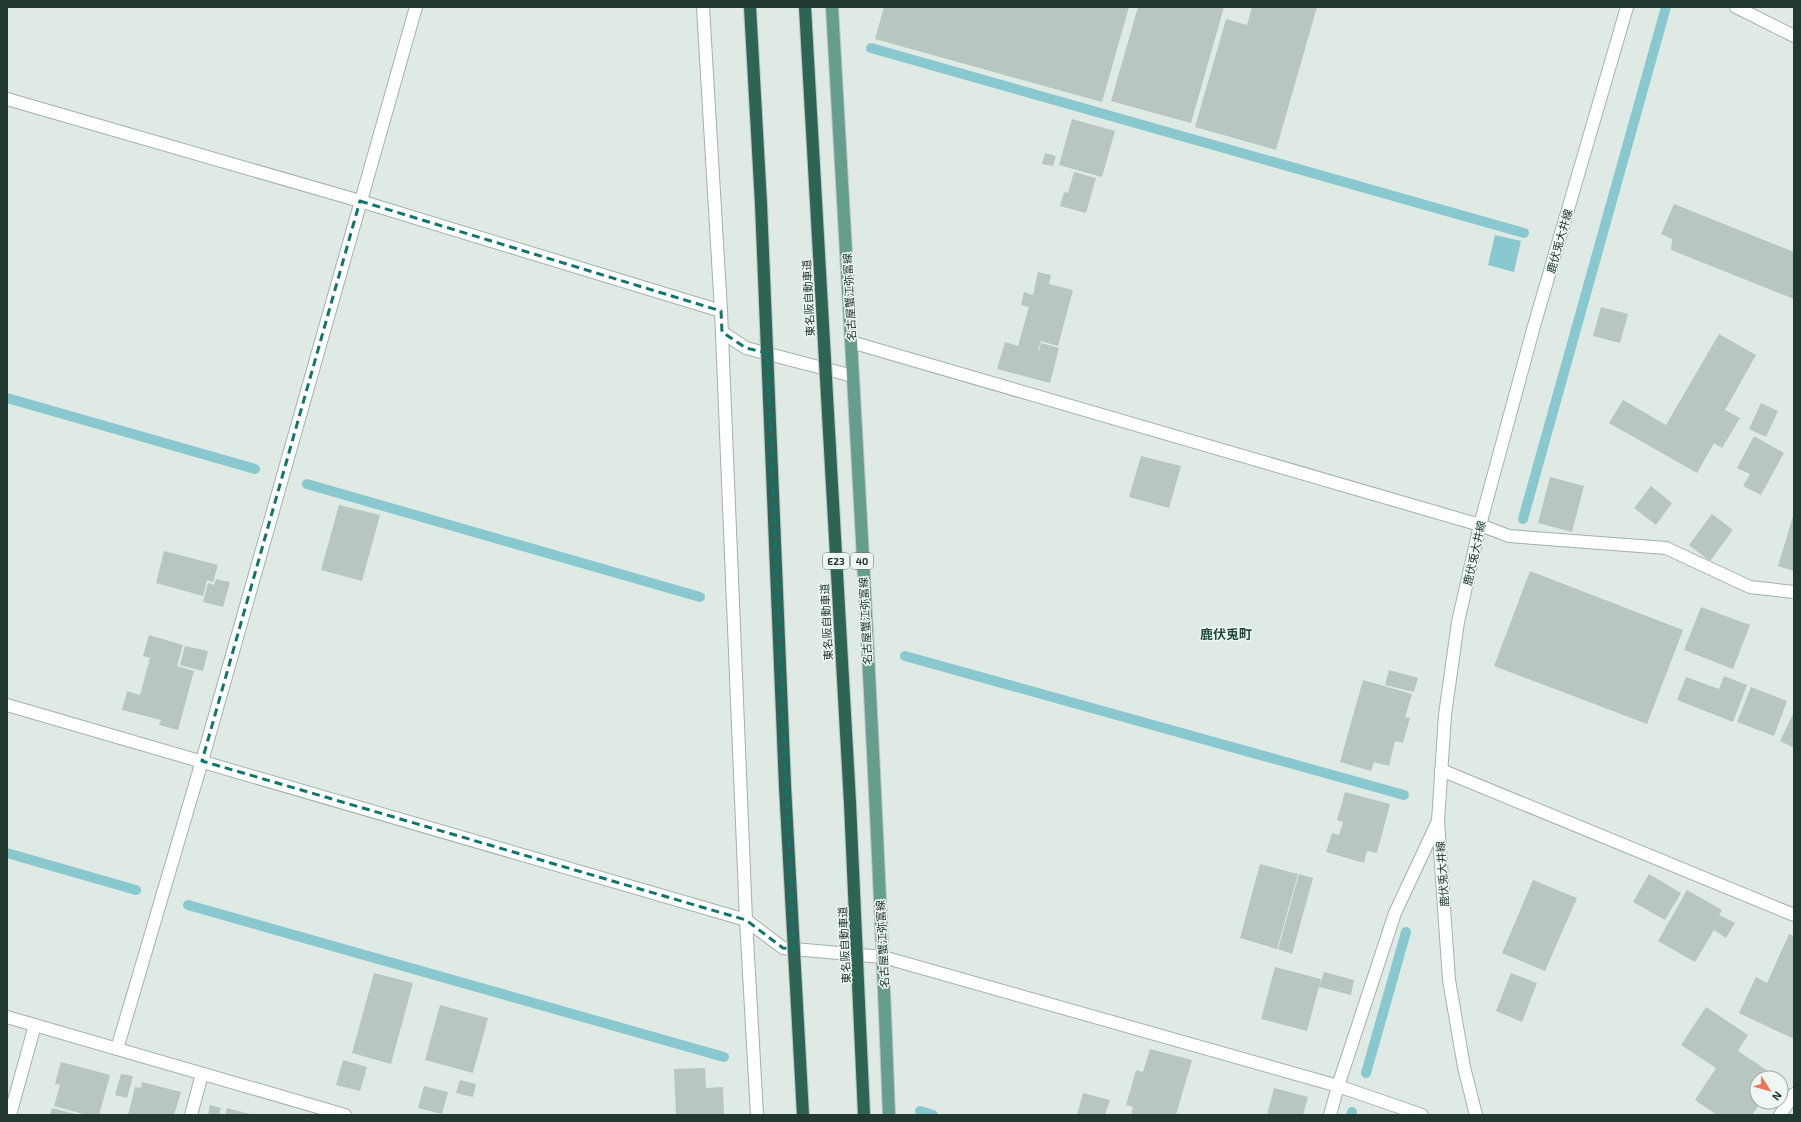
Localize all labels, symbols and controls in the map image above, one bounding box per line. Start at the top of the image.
street label: 鹿伏兎大井線 [1544,207,1574,275]
street label: 名古屋蟹江弥富線 [840,253,858,341]
street label: 東名阪自動車道 [799,259,817,337]
street label: 鹿伏兎大井線 [1460,519,1488,587]
road number: E23 [823,553,849,569]
road number: 40 [851,553,873,569]
street label: 名古屋蟹江弥富線 [856,577,874,665]
street label: 東名阪自動車道 [817,583,835,661]
district label: 鹿伏兎町 [1200,626,1252,642]
street label: 鹿伏兎大井線 [1433,841,1451,907]
street label: 名古屋蟹江弥富線 [873,900,891,988]
street label: 東名阪自動車道 [835,906,853,984]
north arrow [1749,1070,1789,1110]
text: N [1770,1089,1785,1103]

